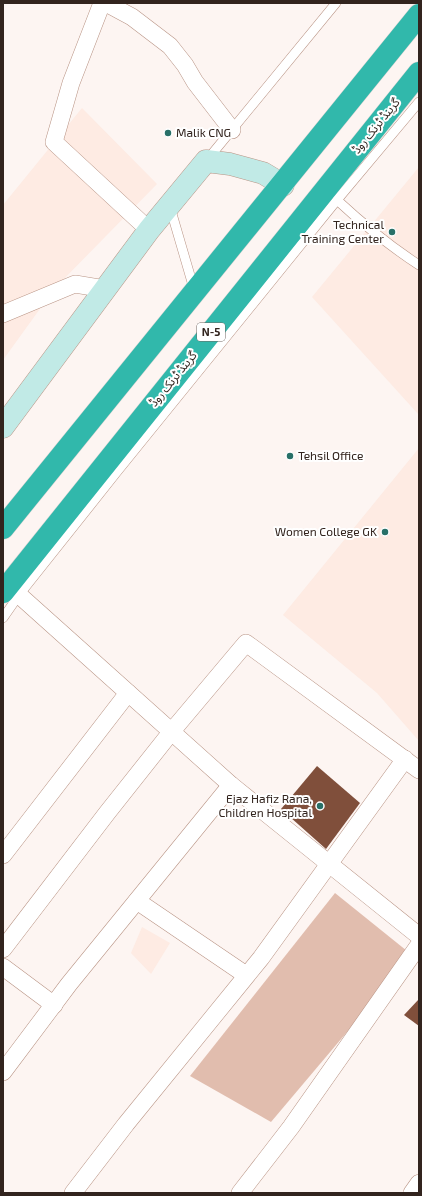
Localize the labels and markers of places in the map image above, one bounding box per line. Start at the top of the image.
place label: Malik CNG [176,125,231,139]
marker: Malik CNG [163,128,173,138]
place label: Technical Training Center [301,217,384,245]
marker: Technical Training Center [387,227,397,237]
place label: Tehsil Office [298,448,363,462]
marker: Tehsil Office [285,451,295,461]
place label: Women College GK [275,524,377,538]
marker: Women College GK [380,527,390,537]
place label: Ejaz Hafiz Rana, Children Hospital [218,791,312,819]
marker: Ejaz Hafiz Rana, Children Hospital [315,801,325,811]

